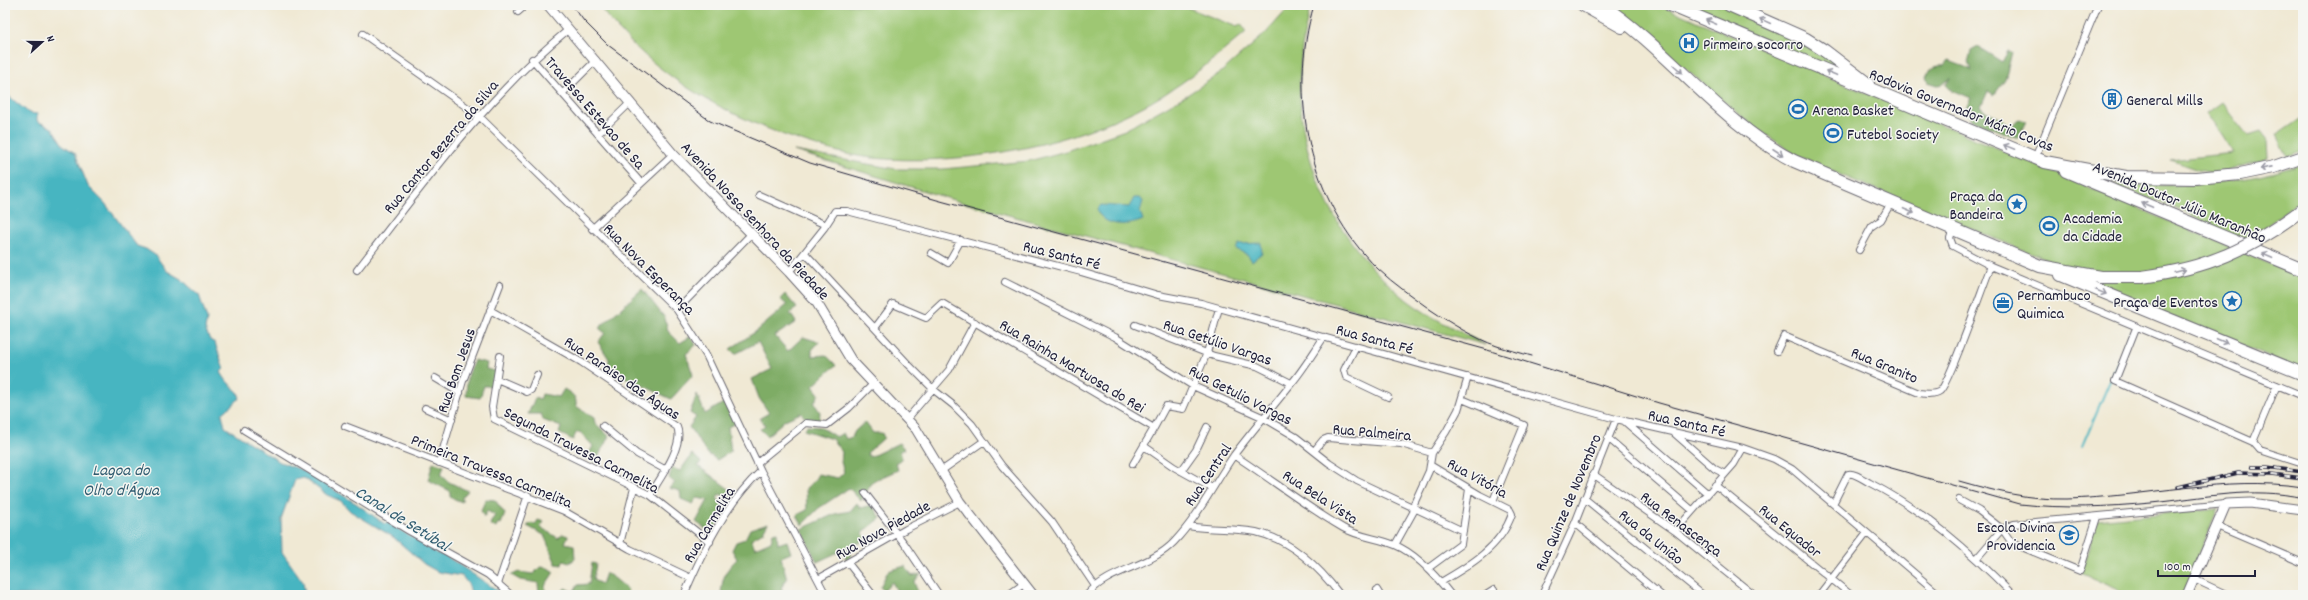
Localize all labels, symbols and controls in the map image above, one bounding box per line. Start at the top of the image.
one-way arrow [1759,17,1771,24]
one-way arrow [1706,18,1718,26]
north arrow [22,22,62,62]
hospital icon: Pirmeiro socorro [1678,32,1700,54]
text: N [41,34,58,45]
place label: Pirmeiro socorro [1703,34,1803,57]
street label: Travessa Estevao de Sa [539,52,650,175]
one-way arrow [1673,64,1684,73]
street label: Rodovia Governador Mário Covas [1865,64,2057,159]
one-way arrow [1825,69,1837,76]
street label: Rua Cantor Bezerra da Silva [379,75,505,220]
building icon: General Mills [2101,88,2123,110]
place label: General Mills [2126,90,2203,113]
sports icon: Arena Basket [1787,98,1809,120]
place label: Arena Basket [1812,100,1894,123]
sports icon: Futebol Society [1822,122,1844,144]
place label: Futebol Society [1847,124,1939,147]
street label: Avenida Nossa Senhora da Piedade [674,137,834,306]
one-way arrow [2003,143,2015,150]
one-way arrow [1773,147,1784,156]
street label: Avenida Doutor Júlio Maranhão [2089,156,2269,250]
one-way arrow [2260,165,2273,173]
place label: Praça da Bandeira [1950,186,2003,227]
place icon: Praça da Bandeira [2006,193,2028,215]
one-way arrow [2142,200,2154,208]
one-way arrow [1903,208,1915,215]
place label: Academia da Cidade [2063,208,2122,249]
sports icon: Academia da Cidade [2038,215,2060,237]
street label: Rua Nova Esperança [597,219,700,321]
street label: Rua Santa Fé [1020,236,1103,277]
one-way arrow [2261,251,2273,258]
one-way arrow [2174,267,2187,274]
place label: Pernambuco Quimica [2017,285,2091,326]
one-way arrow [2095,289,2107,297]
place icon: Praça de Eventos [2221,290,2243,312]
office icon: Pernambuco Quimica [1992,292,2014,314]
place label: Praça de Eventos [2113,292,2218,315]
street label: Rua Rainha Martuosa do Rei [994,314,1149,420]
street label: Rua Getúlio Vargas [1160,314,1275,373]
street label: Rua Santa Fé [1333,319,1416,362]
street label: Rua Bom Jesus [432,325,483,416]
street label: Rua Paraiso das Águas [559,331,685,427]
one-way arrow [2215,338,2227,345]
street label: Rua Granito [1847,342,1921,391]
street label: Rua Getulio Vargas [1184,360,1296,432]
street label: Segunda Travessa Carmelita [499,402,663,501]
street label: Rua Santa Fé [1645,404,1728,445]
street label: Rua Palmeira [1332,419,1413,448]
street label: Primeira Travessa Carmelita [407,429,576,515]
street label: Rua Quinze de Novembro [1530,431,1609,575]
street label: Rua Central [1180,439,1239,511]
street label: Rua Vitória [1442,453,1512,505]
water label: Lagoa do Olho d'Água [83,460,160,504]
street label: Rua Bela Vista [1277,465,1362,531]
water label: Canal de Setúbal [349,482,455,560]
street label: Rua Carmelita [678,482,742,568]
street label: Rua Renascença [1635,487,1727,564]
street label: Rua Nova Piedade [831,496,935,567]
street label: Rua Equador [1753,499,1826,565]
street label: Rua da União [1613,505,1688,571]
place label: Escola Divina Providencia [1977,517,2055,558]
school or university icon: Escola Divina Providencia [2058,524,2080,546]
scale bar [2158,552,2255,578]
text: 100 m [2164,559,2191,576]

